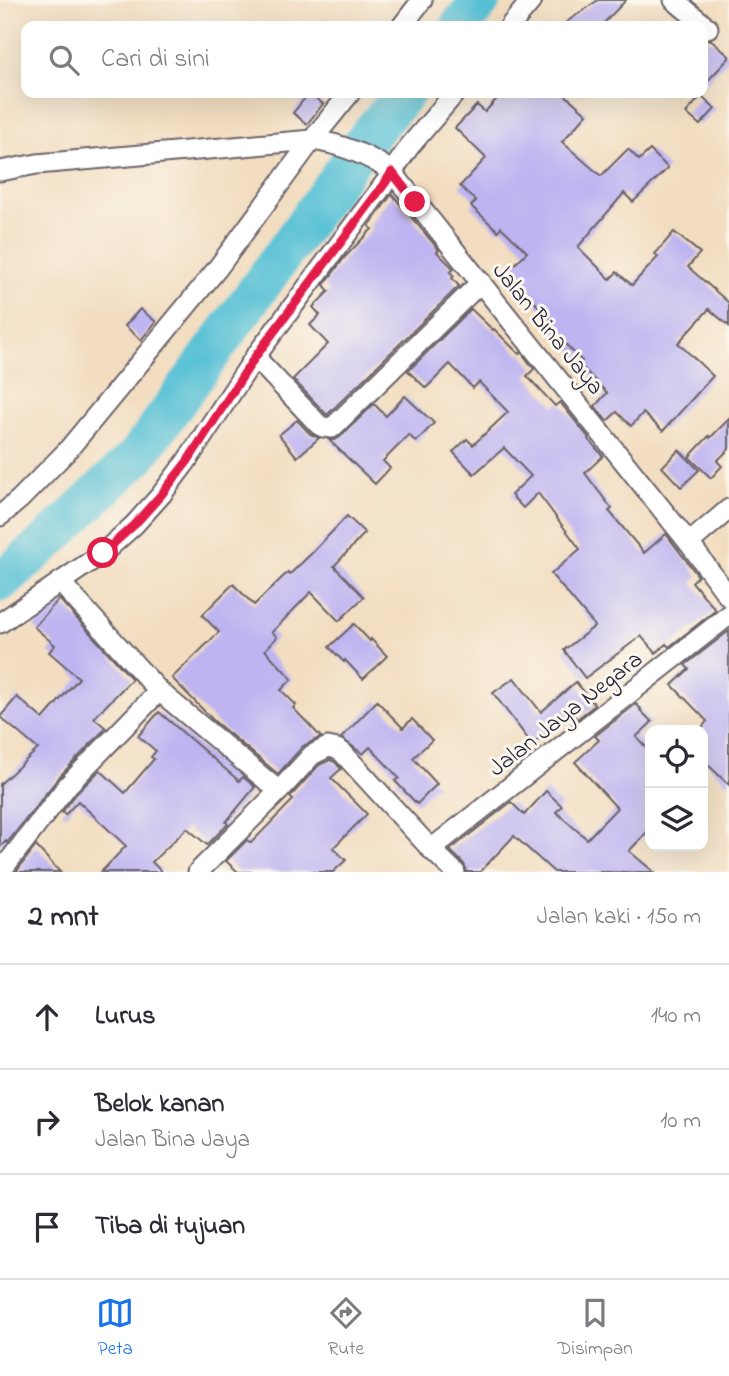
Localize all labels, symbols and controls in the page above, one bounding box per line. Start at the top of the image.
search box [21,21,708,98]
icon: search [45,41,83,79]
text: Cari di sini [101,41,210,79]
route end [399,186,430,217]
street label: Jalan Bina Jaya [482,256,612,404]
route start [87,537,118,568]
street label: Jalan Jaya Negara [482,643,652,787]
map controls [645,725,708,851]
button: locate [645,725,708,788]
button: layers [645,788,708,851]
text: 2 mnt [28,896,99,940]
text: Jalan kaki · 150 m [537,901,701,934]
icon: ahead [28,998,66,1036]
text: Lurus [95,998,156,1036]
text: 140 m [651,1000,701,1033]
text: Belok kanan [95,1086,224,1124]
icon: right [28,1103,66,1141]
text: 10 m [660,1105,701,1138]
text: Jalan Bina Jaya [95,1124,250,1157]
icon: arrive [28,1208,66,1246]
text: Tiba di tujuan [95,1208,245,1246]
tab: Peta [96,1294,134,1363]
tab: Rute [327,1294,365,1363]
tab: Disimpan [558,1294,633,1363]

